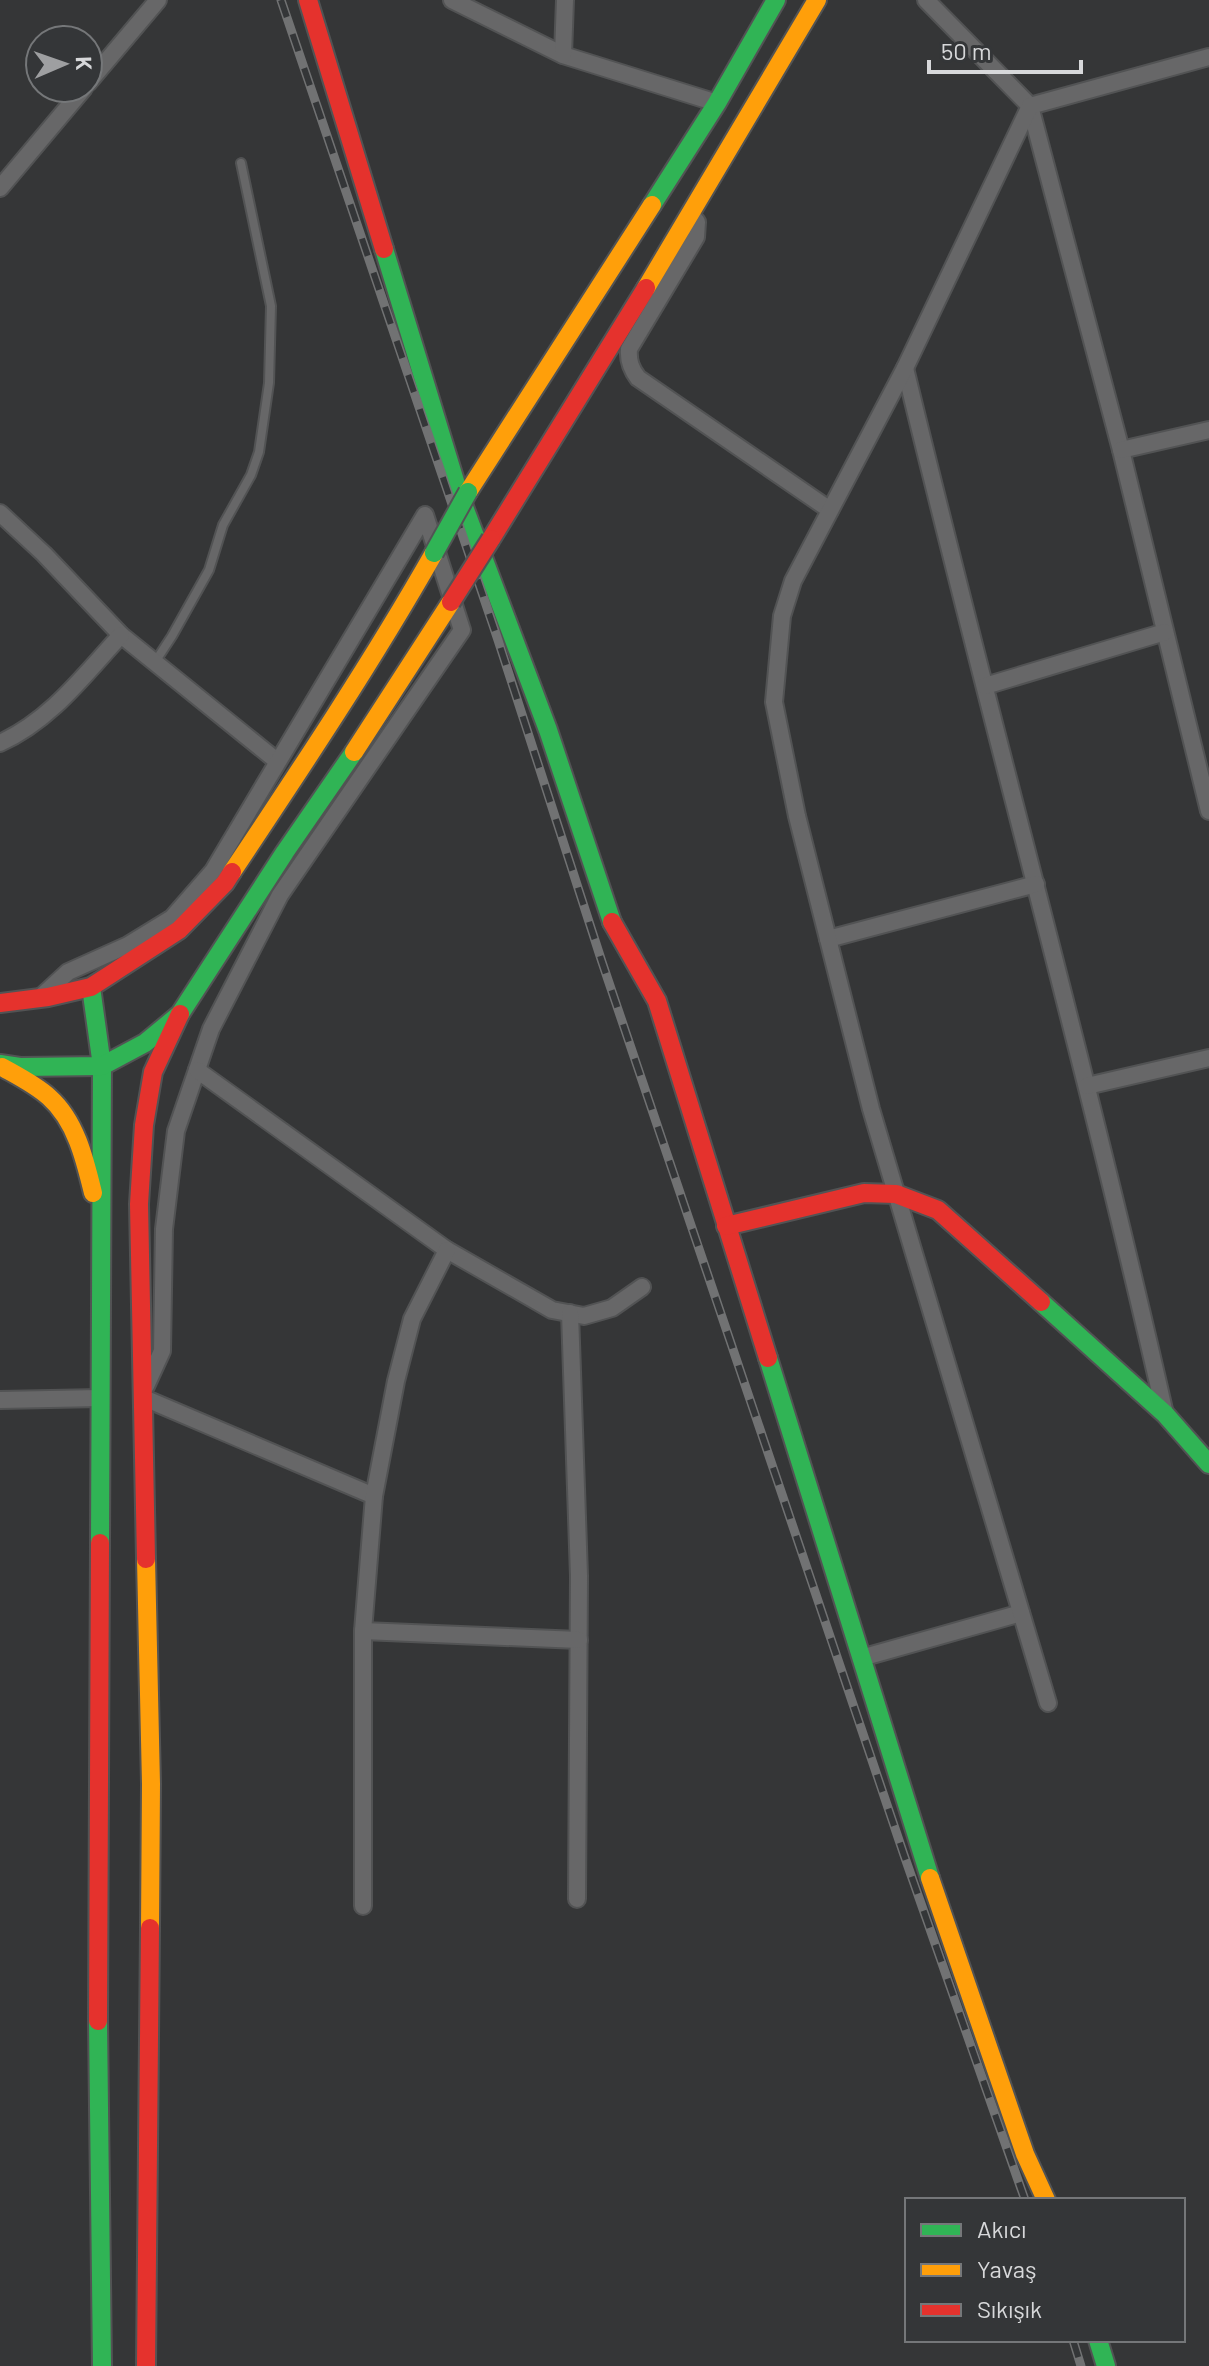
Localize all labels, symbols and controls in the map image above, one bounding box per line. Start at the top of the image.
north arrow [24,24,104,104]
scale bar [929,24,1081,74]
text: 50 m [941,36,992,65]
text: K [72,56,98,71]
legend [905,2198,1185,2342]
text: Akıcı [977,2214,1026,2243]
text: Yavaş [977,2254,1037,2283]
text: Sıkışık [977,2294,1042,2323]

